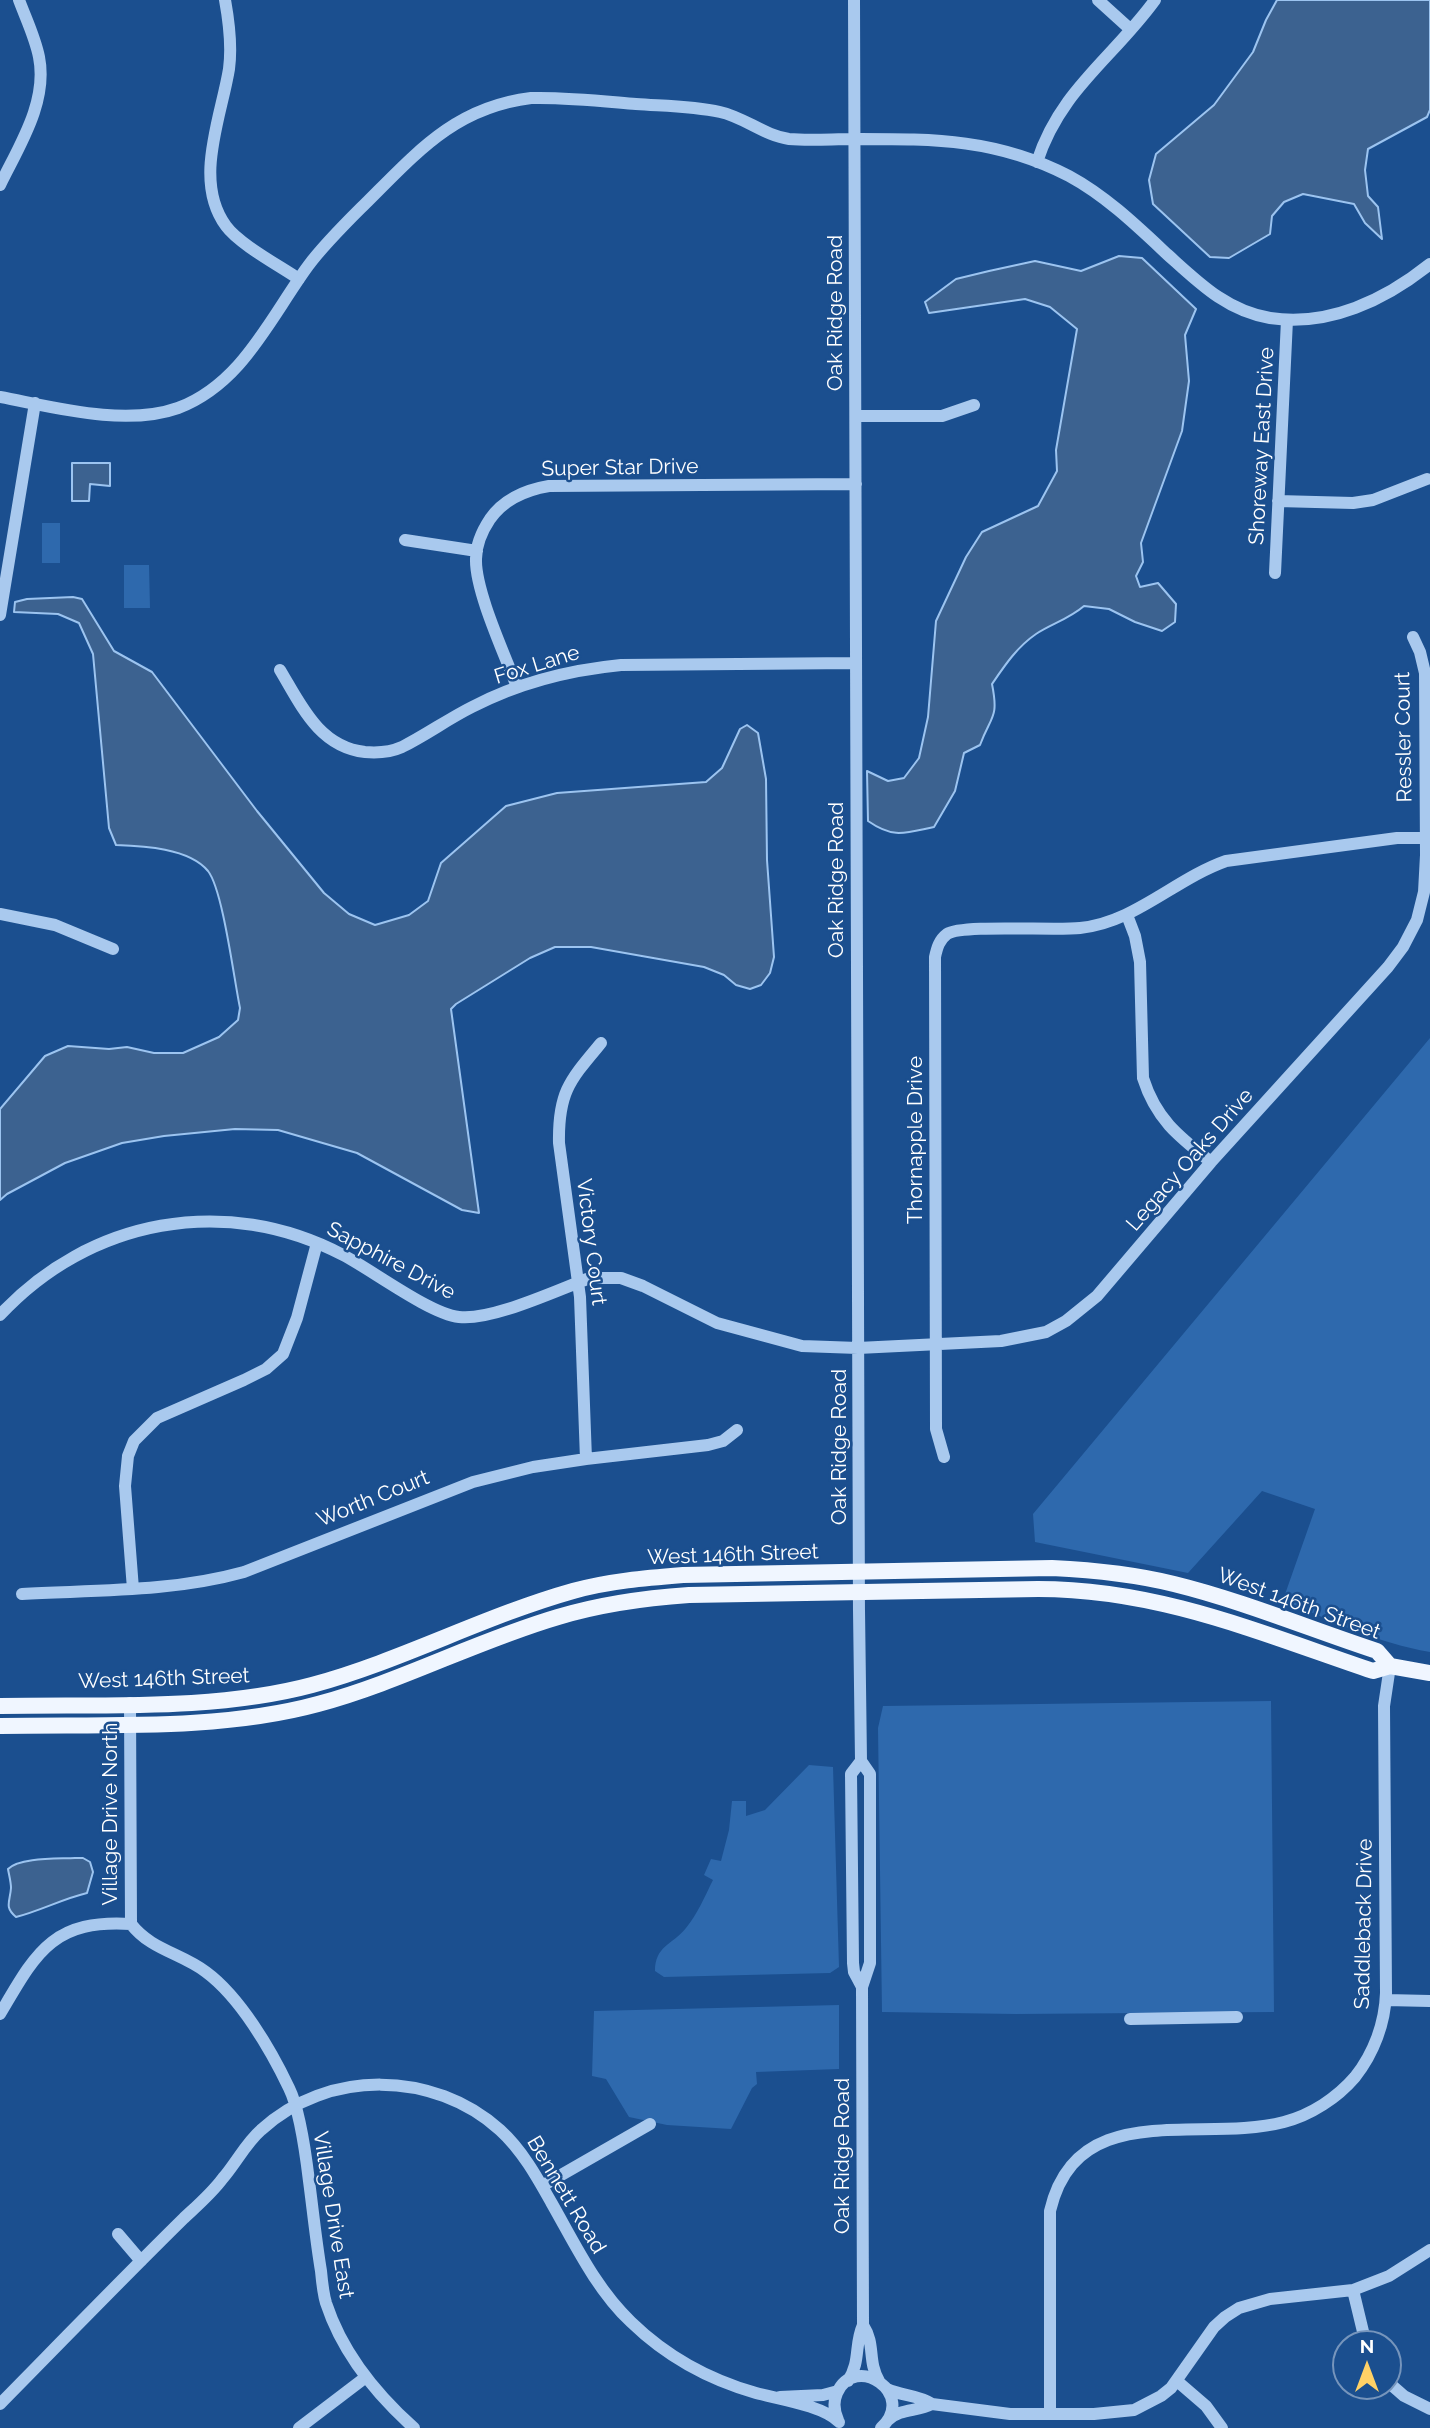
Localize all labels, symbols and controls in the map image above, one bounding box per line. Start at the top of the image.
street label: Oak Ridge Road [823,235,849,391]
street label: Shoreway East Drive [1244,346,1280,546]
street label: Super Star Drive [541,454,699,482]
street label: Fox Lane [491,640,583,690]
street label: Ressler Court [1390,672,1418,802]
street label: Oak Ridge Road [824,802,850,958]
street label: Thornapple Drive [903,1056,929,1224]
street label: Legacy Oaks Drive [1121,1084,1259,1236]
street label: Victory Court [571,1177,611,1307]
street label: Sapphire Drive [323,1217,459,1305]
street label: Oak Ridge Road [827,1369,853,1525]
street label: Worth Court [313,1465,433,1533]
street label: West 146th Street [647,1539,819,1571]
street label: West 146th Street [1214,1563,1384,1645]
street label: West 146th Street [78,1663,250,1695]
street label: Village Drive North [98,1722,124,1906]
street label: Saddleback Drive [1350,1838,1378,2010]
street label: Oak Ridge Road [830,2078,856,2234]
street label: Village Drive East [307,2129,359,2301]
street label: Bennett Road [521,2132,611,2258]
north arrow [1332,2330,1402,2400]
text: N [1360,2335,1374,2357]

